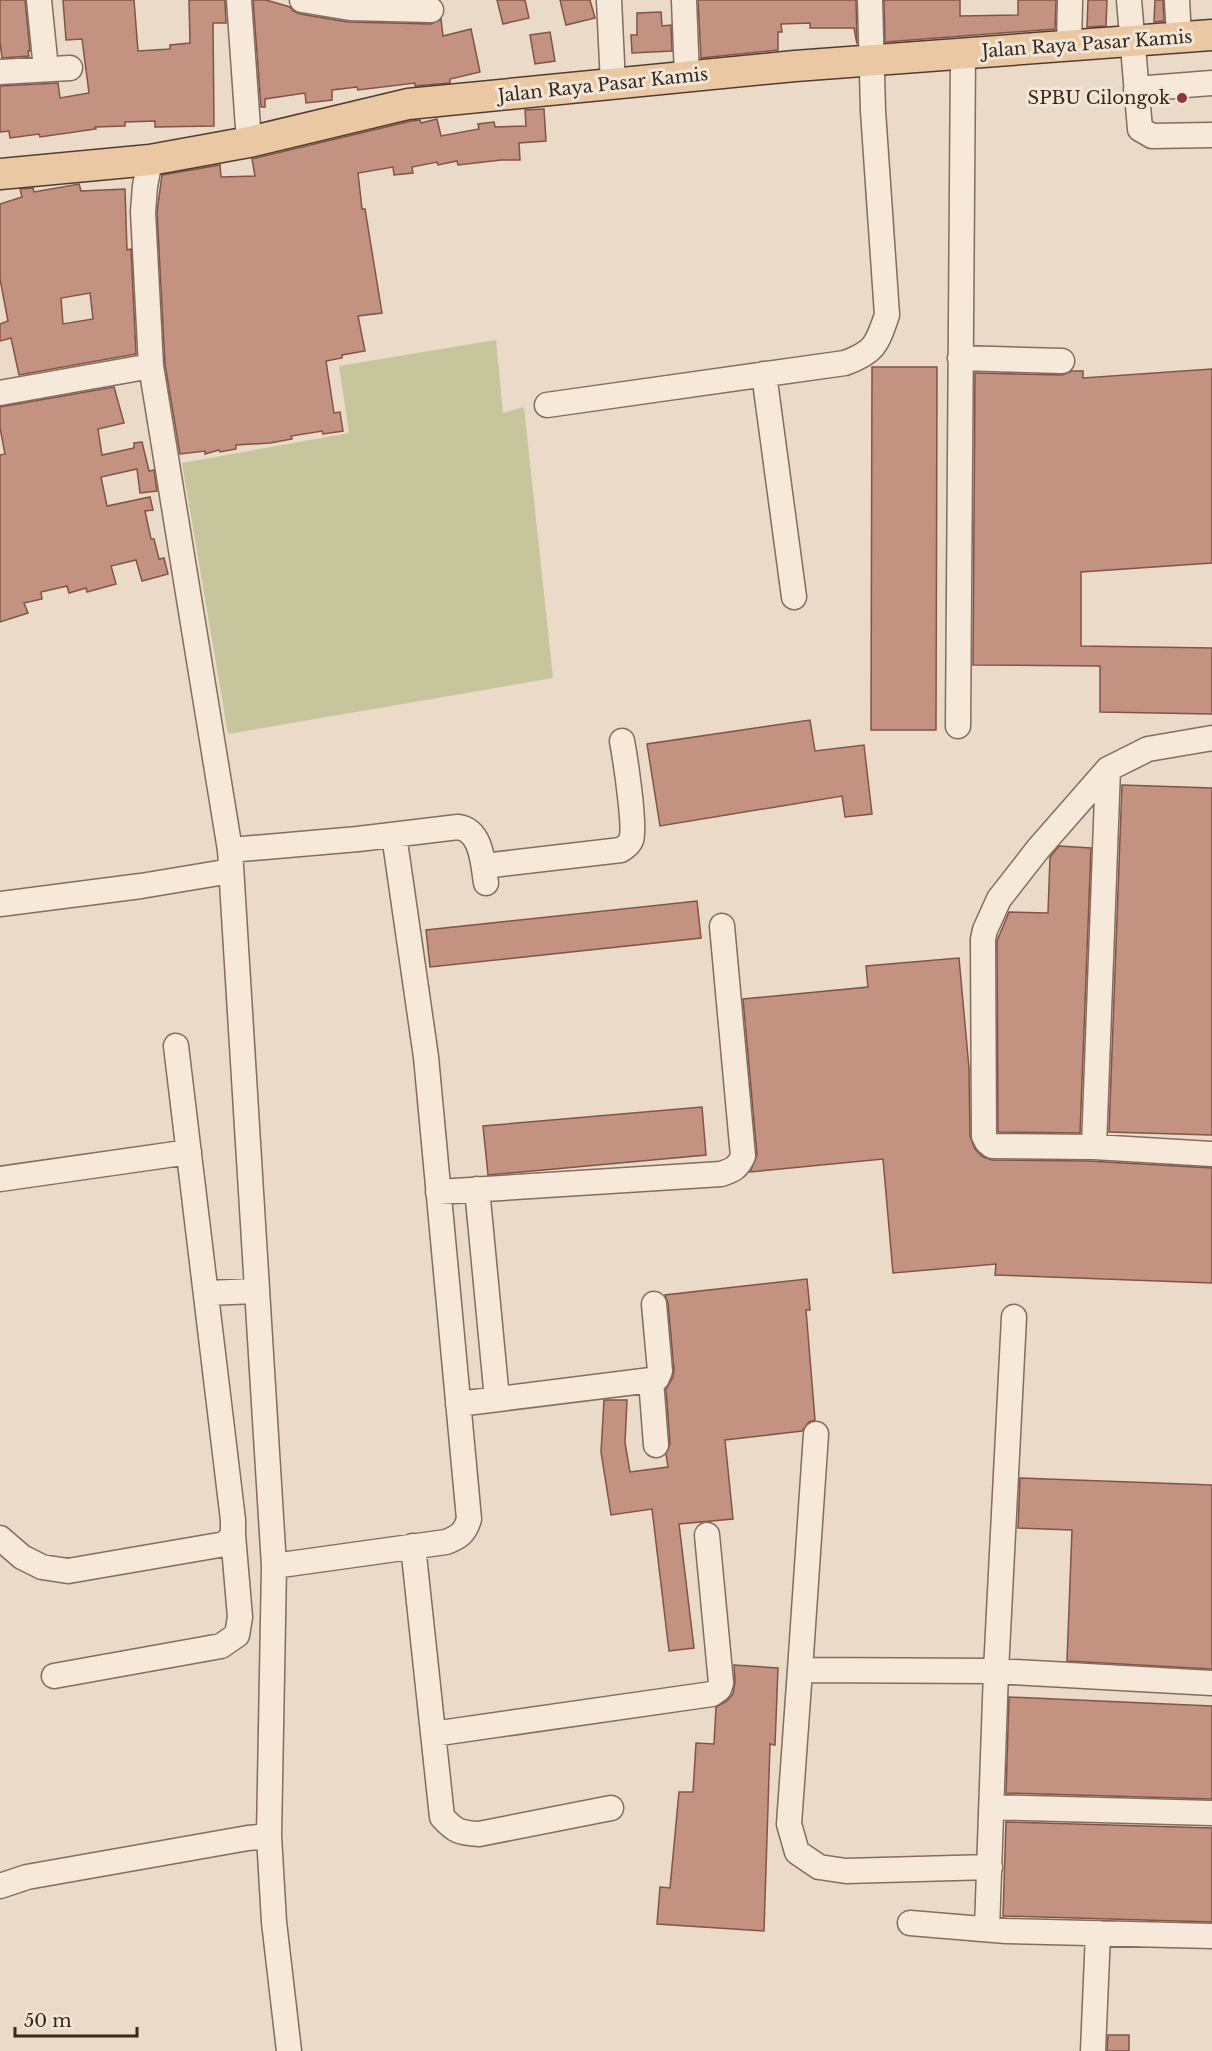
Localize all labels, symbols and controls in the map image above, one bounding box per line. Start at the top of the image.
street label: Jalan Raya Pasar Kamis [979,26,1193,62]
street label: Jalan Raya Pasar Kamis [495,63,709,107]
place label: SPBU Cilongok [1028,87,1170,109]
marker: SPBU Cilongok [1175,91,1189,105]
scale bar [15,2000,136,2038]
text: 50 m [24,2010,72,2032]

